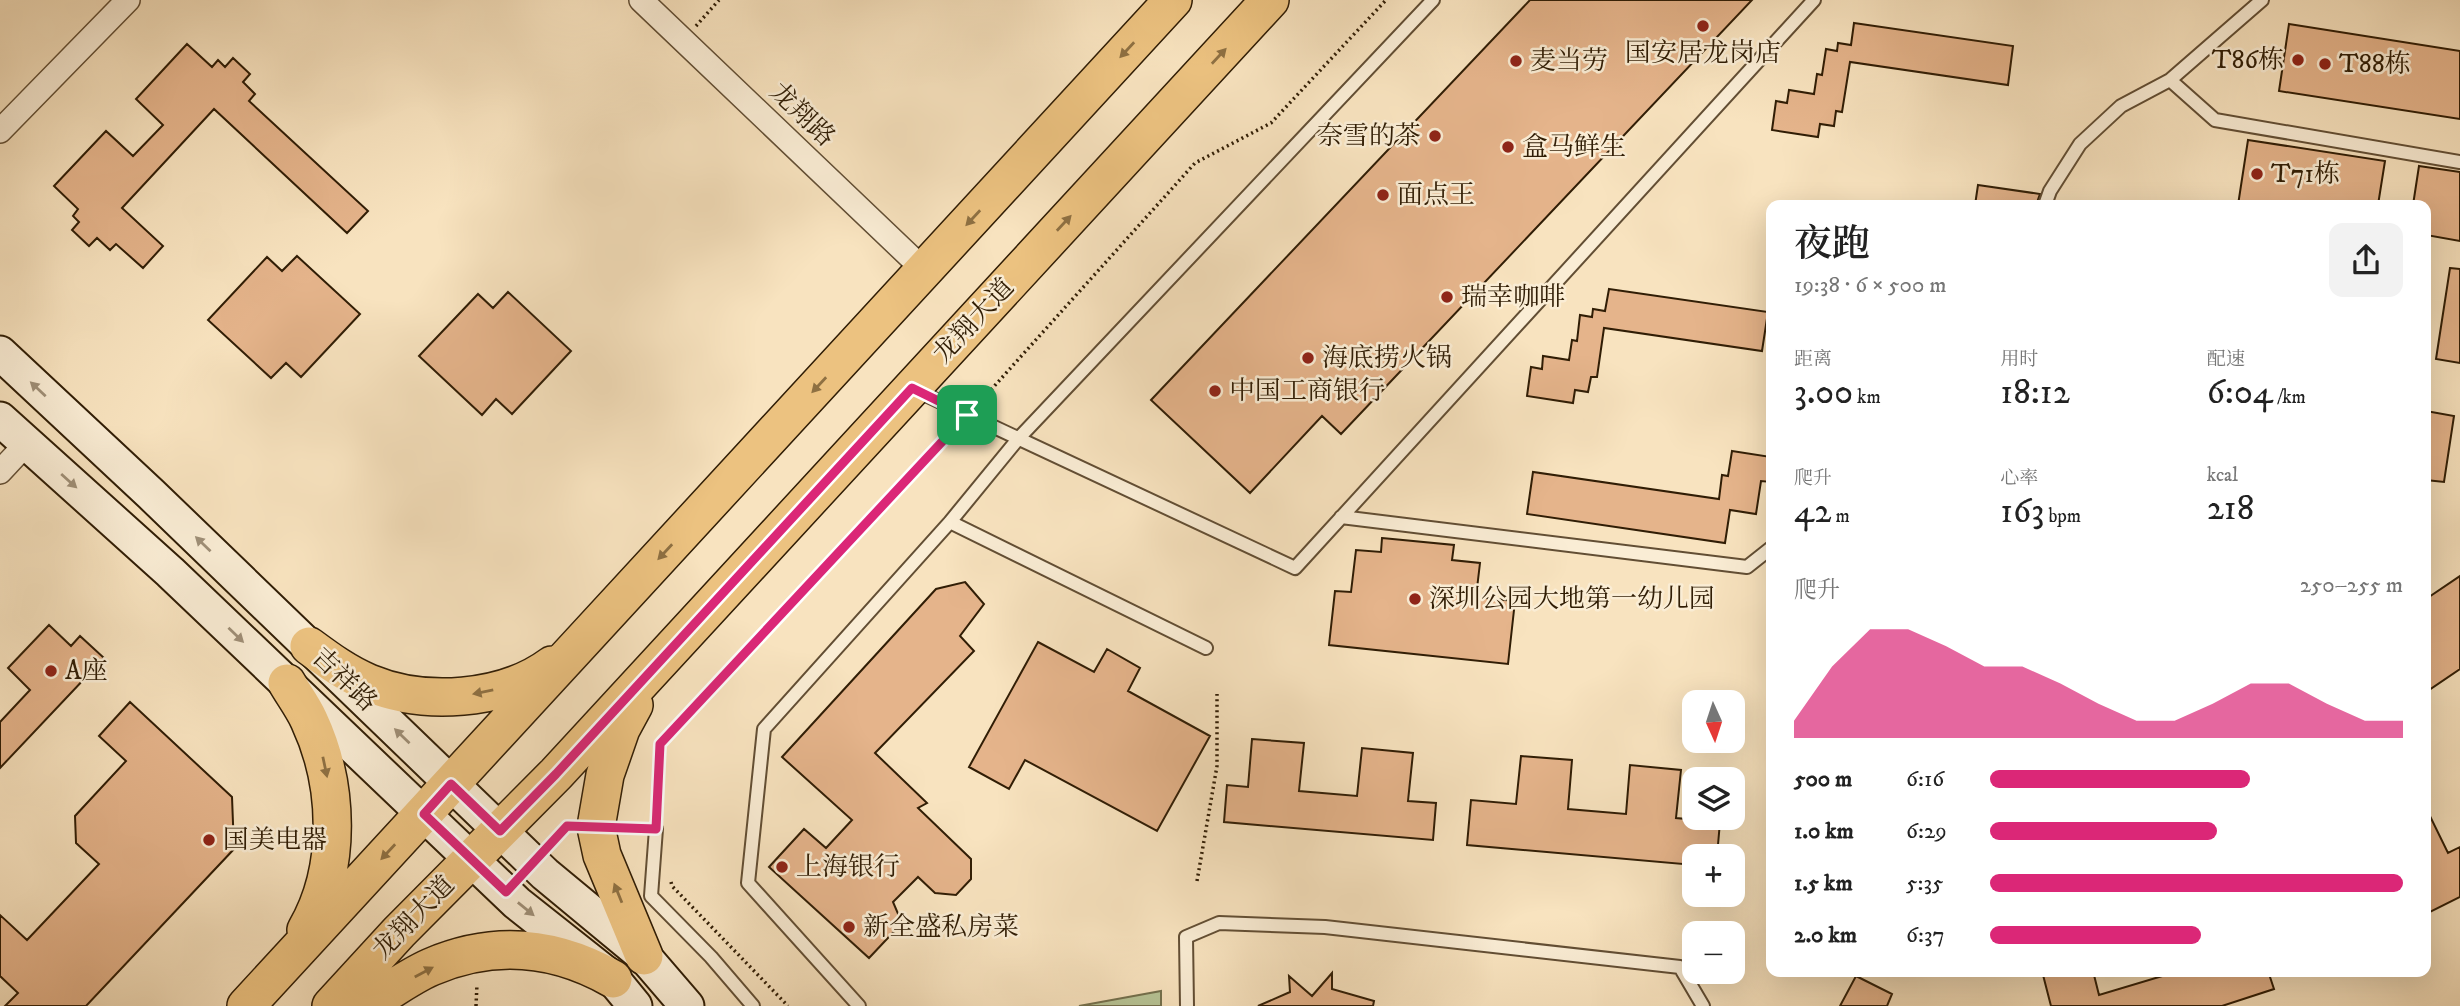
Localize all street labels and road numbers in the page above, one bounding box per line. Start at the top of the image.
street label: 龙翔路 [762,76,842,154]
street label: 龙翔大道 [926,272,1022,370]
street label: 吉祥路 [304,641,384,719]
street label: 龙翔大道 [366,869,462,967]

